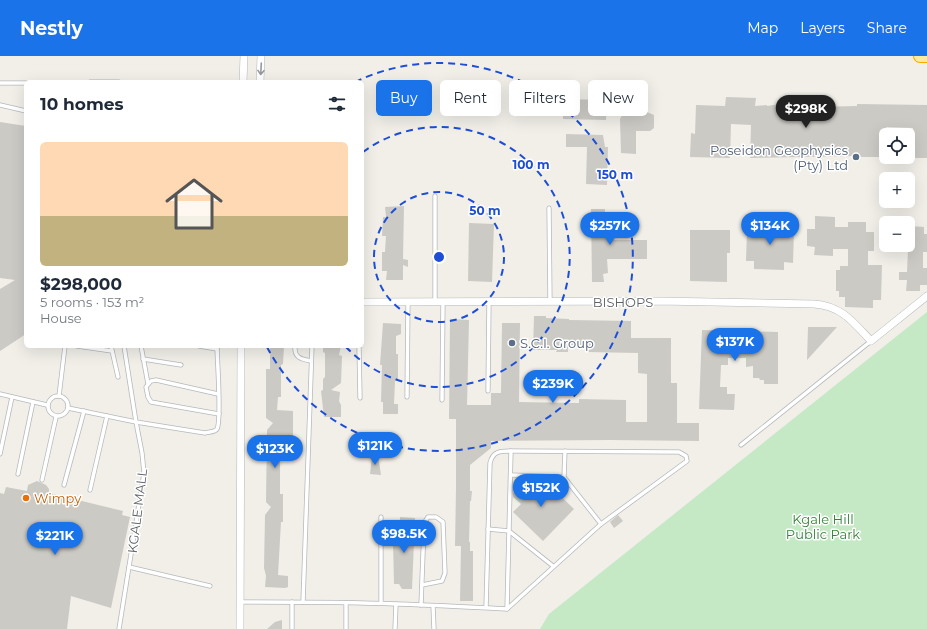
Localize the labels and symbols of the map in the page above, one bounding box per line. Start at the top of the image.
one-way arrow [257,62,264,75]
pin: $298K [778,95,834,129]
place label: Poseidon Geophysics (Pty) Ltd [710,142,848,173]
marker: Poseidon Geophysics (Pty) Ltd [851,152,861,162]
text: 100 m [513,157,549,172]
text: 150 m [597,167,633,182]
text: 50 m [469,203,501,218]
pin: $257K [582,212,638,246]
pin: $134K [742,212,798,246]
centre of rings [432,250,446,264]
street label: BISHOPS [593,294,653,310]
pin: $137K [707,328,763,362]
place label: S.C.I. Group [520,335,594,351]
marker: S.C.I. Group [507,338,517,348]
pin: $239K [525,370,581,404]
pin: $121K [347,432,403,466]
pin: $123K [247,435,303,469]
street label: KGALE MALL [124,468,150,554]
pin: $152K [513,474,569,508]
place label: Wimpy [34,490,82,506]
marker: Wimpy [21,493,31,503]
park label: Kgale Hill Public Park [786,511,860,542]
pin: $98.5K [371,520,437,554]
pin: $221K [27,522,83,556]

